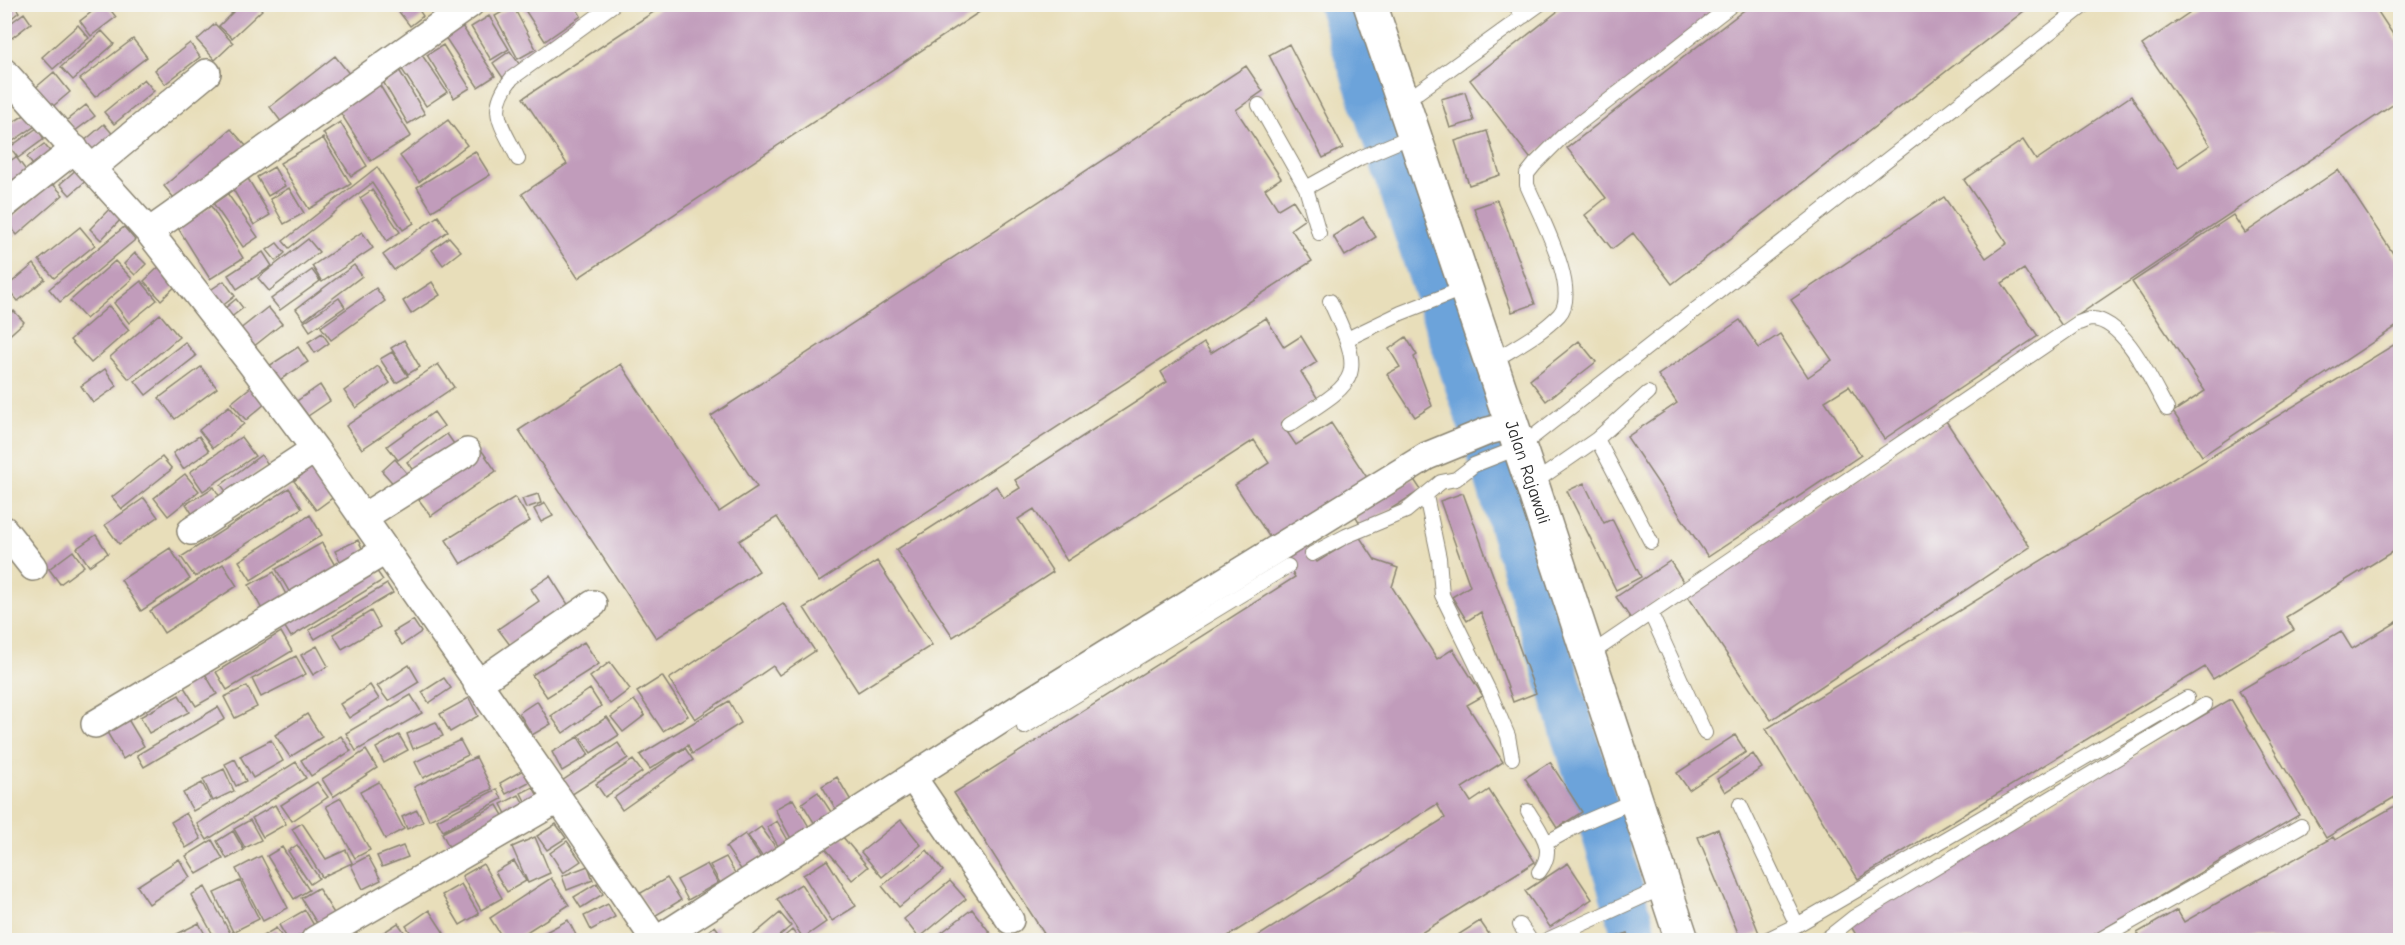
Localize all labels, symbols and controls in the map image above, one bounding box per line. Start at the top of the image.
street label: Jalan Rajawali [1501,418,1555,527]

